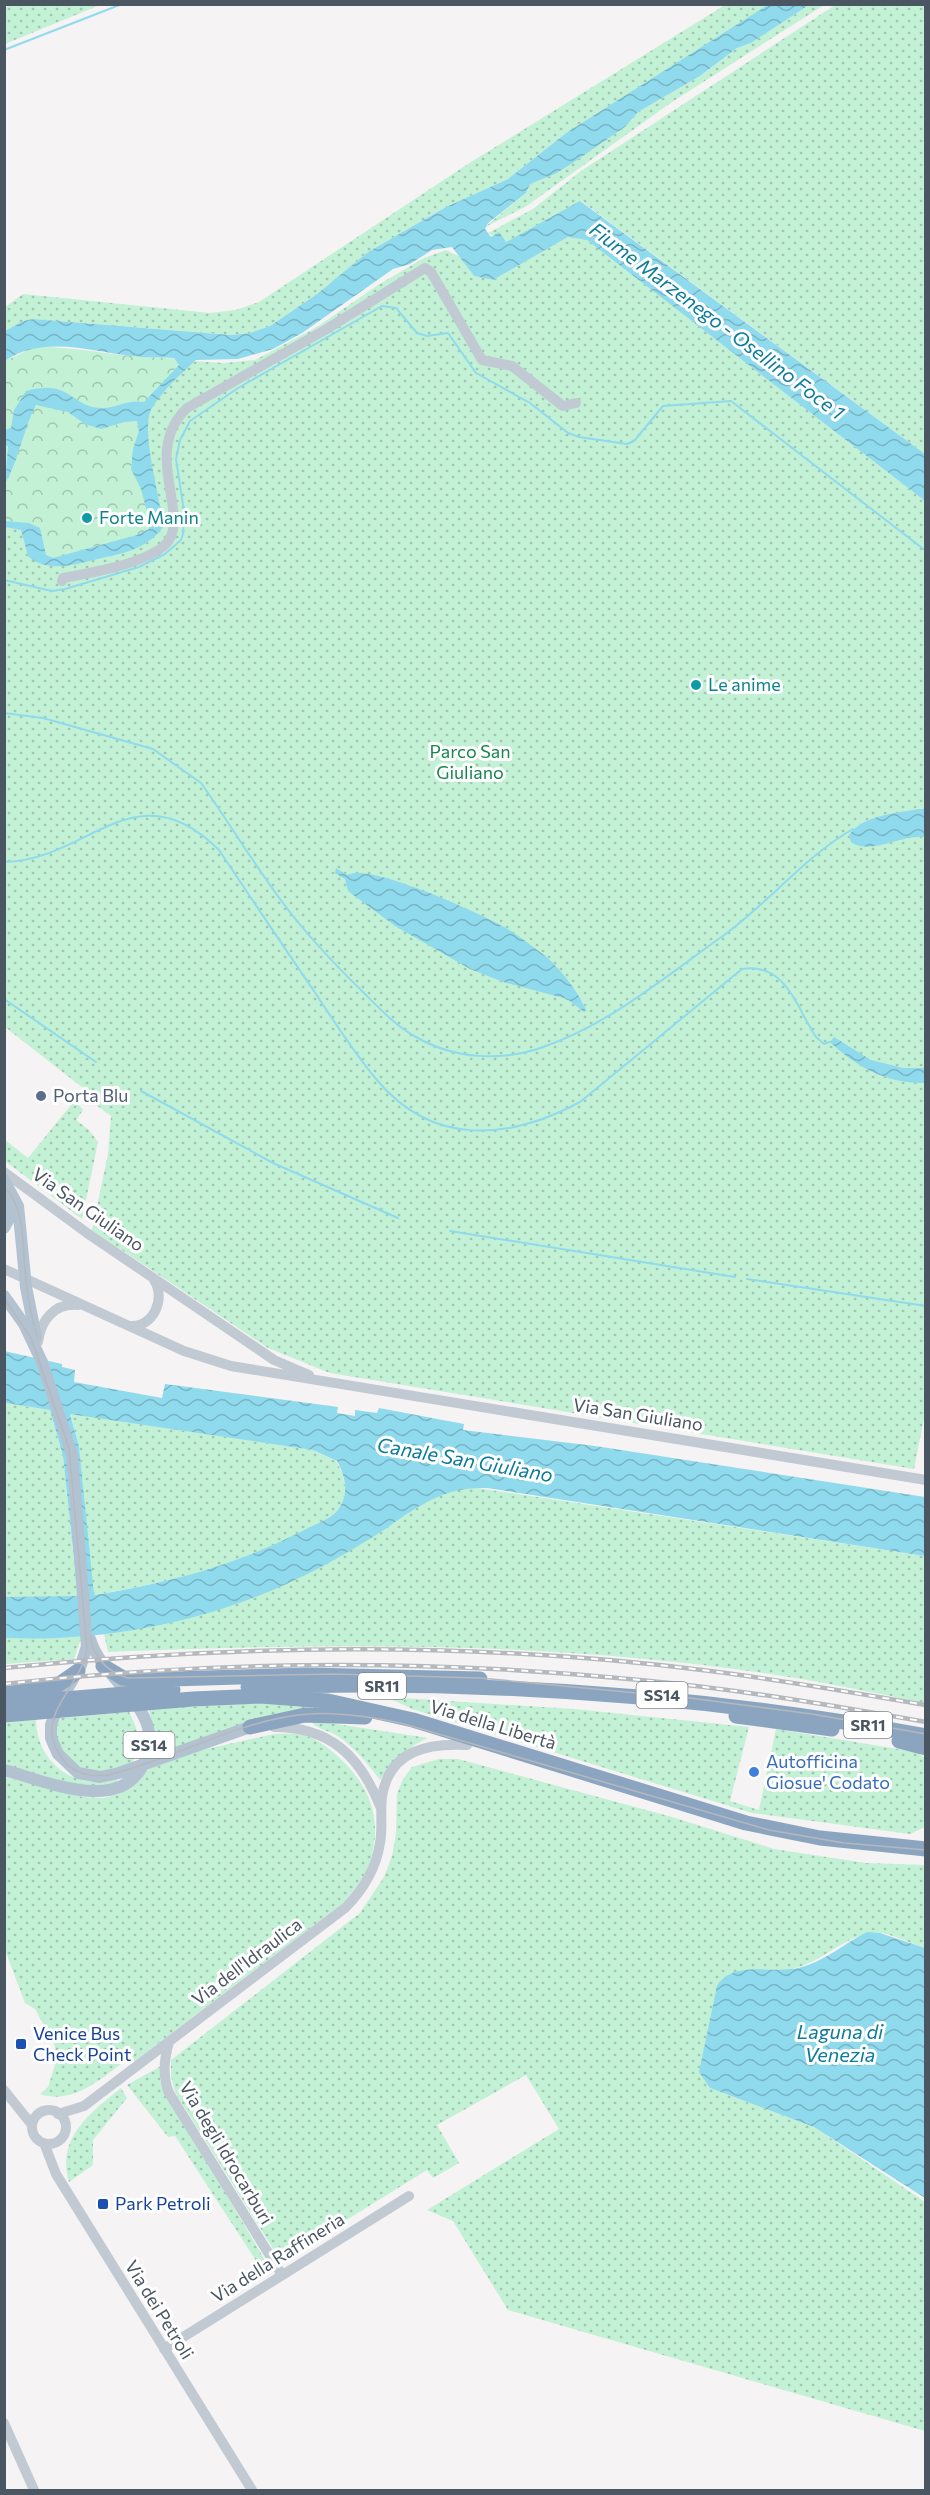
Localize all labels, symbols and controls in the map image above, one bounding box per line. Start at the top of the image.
water label: Fiume Marzenego - Osellino Foce 1 [586,217,850,424]
place label: Forte Manin [99,506,199,528]
marker: Forte Manin [80,511,94,525]
place label: Le anime [708,673,781,695]
marker: Le anime [689,678,703,692]
park label: Parco San Giuliano [430,740,510,783]
place label: Porta Blu [53,1084,128,1106]
marker: Porta Blu [34,1089,48,1103]
street label: Via San Giuliano [29,1163,149,1256]
street label: Via San Giuliano [572,1393,705,1435]
water label: Canale San Giuliano [375,1432,555,1486]
road number: SR11 [358,1673,406,1699]
road number: SS14 [636,1682,688,1708]
street label: Via della Libertà [428,1694,559,1754]
road number: SR11 [844,1712,892,1738]
road number: SS14 [124,1732,174,1758]
place label: Autofficina Giosue' Codato [766,1750,890,1793]
marker: Autofficina Giosue' Codato [747,1765,761,1779]
street label: Via dell'Idraulica [187,1913,306,2010]
water label: Laguna di Venezia [797,2019,884,2066]
place label: Venice Bus Check Point [33,2022,131,2065]
marker: Venice Bus Check Point [14,2037,28,2051]
street label: Via degli Idrocarburi [175,2077,278,2228]
place label: Park Petroli [115,2192,211,2214]
marker: Park Petroli [96,2197,110,2211]
street label: Via della Raffineria [207,2207,348,2307]
street label: Via dei Petroli [121,2256,199,2363]

